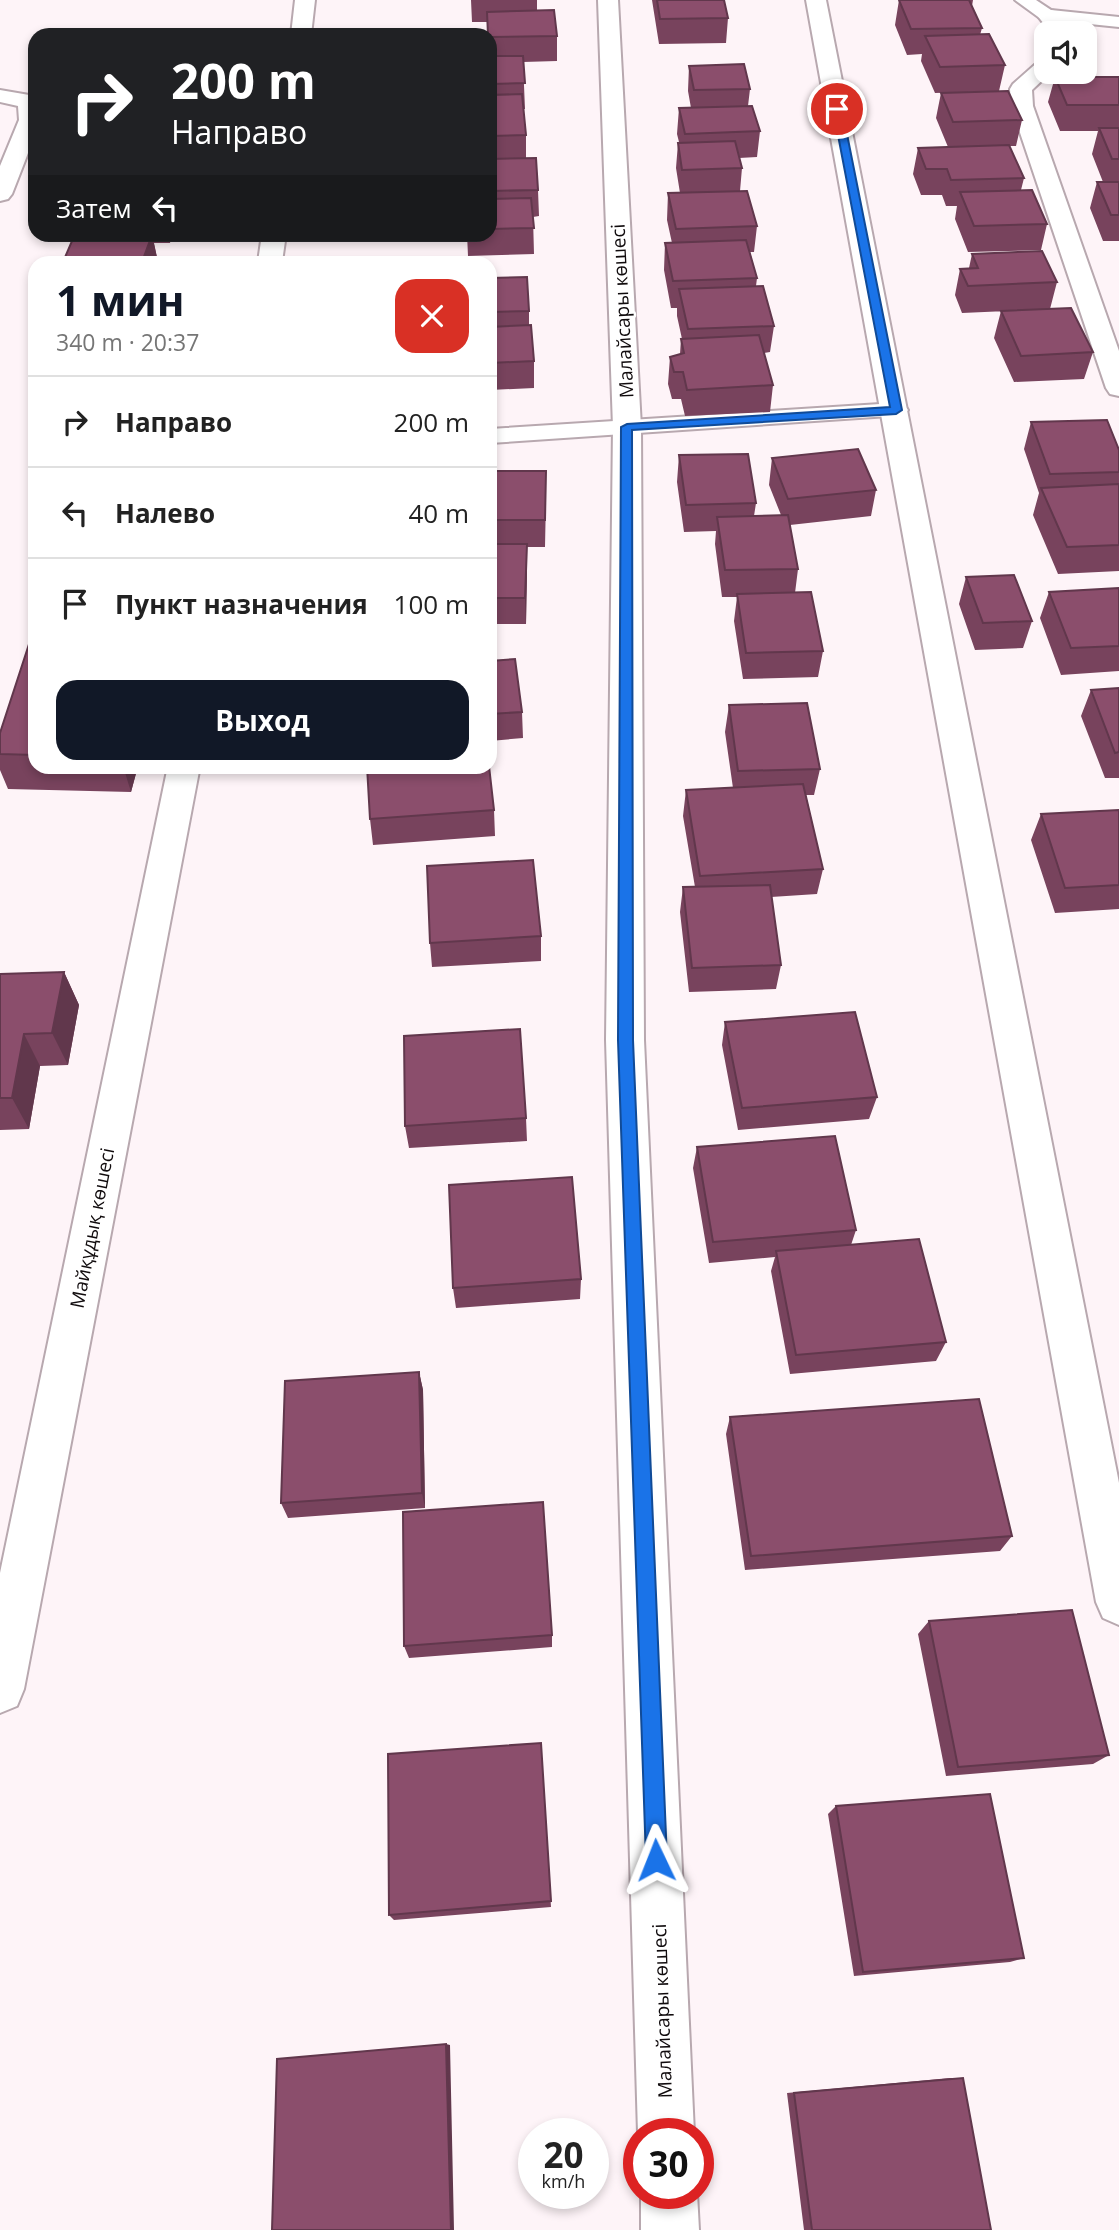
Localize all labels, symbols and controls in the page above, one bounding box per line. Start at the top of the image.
map controls [1034,21,1097,84]
button: sound [1034,21,1097,84]
text: 200 m [171,47,316,113]
icon: right [56,56,147,147]
pin [807,79,867,139]
icon: arrive [818,90,856,128]
text: Направо [171,110,307,153]
icon: left [146,189,184,227]
text: Затем [56,190,132,226]
street label: Малайсары көшесі [604,223,640,399]
text: 1 мин [56,271,184,328]
button: close [395,279,469,353]
text: 340 m · 20:37 [56,326,199,358]
icon: right [56,403,94,441]
text: Направо [115,404,232,440]
text: 200 m [394,404,469,440]
icon: left [56,494,94,532]
text: Налево [115,495,215,531]
text: 40 m [408,495,469,531]
icon: arrive [56,585,94,623]
text: Пункт назначения [115,586,368,622]
text: 100 m [394,586,469,622]
button: Выход [56,680,469,760]
street label: Майқұдық көшесі [64,1145,120,1311]
position arrow [619,1823,693,1897]
street label: Малайсары көшесі [646,1923,678,2099]
speed limit sign: 30 [623,2118,714,2209]
text: 20 [543,2131,584,2178]
text: km/h [542,2169,585,2193]

